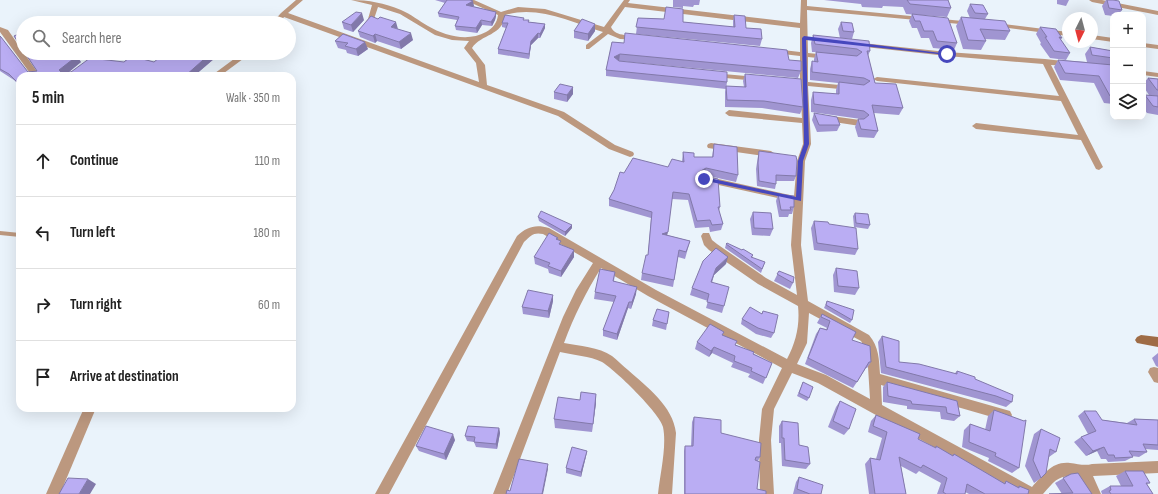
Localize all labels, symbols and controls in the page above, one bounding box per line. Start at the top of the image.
north arrow [1062,12,1098,48]
map controls [1110,12,1146,120]
button: + [1110,12,1146,48]
search box [16,16,296,60]
icon: search [30,27,52,49]
text: Search here [62,29,122,48]
route start [938,45,956,63]
button: − [1110,48,1146,84]
button: layers [1110,84,1146,120]
text: 5 min [32,88,64,108]
text: Walk · 350 m [226,90,280,106]
icon: ahead [32,150,54,172]
text: Continue [70,151,119,170]
text: 110 m [255,153,280,169]
route end [695,170,713,188]
icon: left [32,222,54,244]
text: Turn left [70,223,115,242]
text: 180 m [254,225,280,241]
icon: right [32,294,54,316]
text: Turn right [70,295,122,314]
text: 60 m [258,297,280,313]
icon: arrive [32,366,54,388]
text: Arrive at destination [70,367,179,386]

